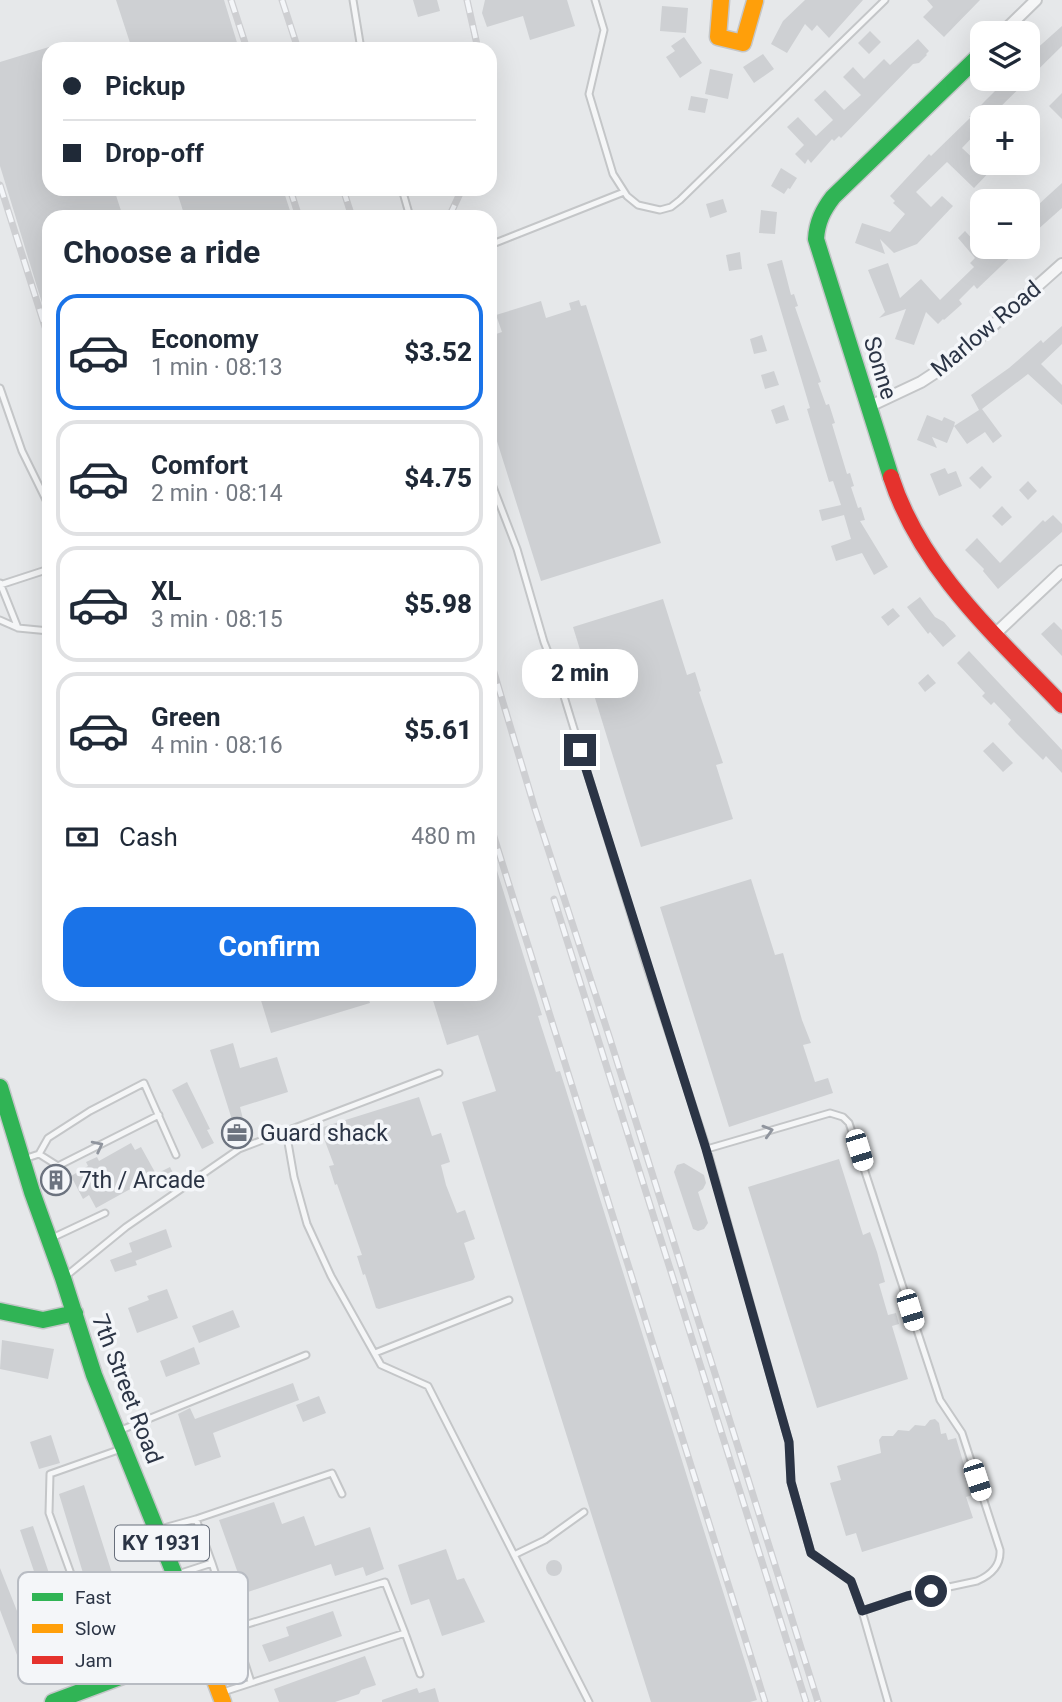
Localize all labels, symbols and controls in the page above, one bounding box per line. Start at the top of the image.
map controls [970,21,1040,259]
button: layers [970,21,1040,91]
text: Pickup [105,71,185,101]
button: + [970,105,1040,175]
text: Drop-off [105,138,204,168]
button: − [970,189,1040,259]
text: Choose a ride [63,233,260,271]
street label: Marlow Road [926,275,1046,383]
icon: car [67,321,130,384]
text: Economy [151,324,258,354]
street label: Sonne [858,333,902,403]
text: $3.52 [404,337,472,367]
text: 1 min · 08:13 [151,354,283,381]
icon: car [67,447,130,510]
text: Comfort [151,450,248,480]
text: $4.75 [404,463,472,493]
text: 2 min · 08:14 [151,480,283,507]
icon: car [67,573,130,636]
text: XL [151,576,182,606]
text: $5.98 [404,589,472,619]
text: 3 min · 08:15 [151,606,283,633]
callout: 2 min [522,648,638,698]
text: 2 min [551,660,609,687]
icon: car [67,699,130,762]
text: Green [151,702,221,732]
text: $5.61 [404,715,472,745]
text: 4 min · 08:16 [151,732,283,759]
route end [564,734,596,766]
icon: cash [63,818,101,856]
text: Cash [119,822,178,852]
text: 480 m [411,823,476,850]
button: Confirm [63,907,476,987]
office icon: Guard shack [220,1116,254,1150]
place label: Guard shack [260,1120,388,1147]
one-way arrow [762,1125,774,1140]
car [843,1127,876,1173]
one-way arrow [91,1140,104,1154]
building icon: 7th / Arcade [39,1163,73,1197]
place label: 7th / Arcade [79,1167,205,1194]
car [894,1287,927,1333]
street label: 7th Street Road [86,1310,168,1468]
car [961,1457,994,1503]
road number: KY 1931 [115,1526,209,1560]
legend [18,1572,248,1684]
route start [915,1575,947,1607]
text: Fast [75,1586,112,1609]
text: Slow [75,1617,116,1640]
text: Jam [75,1649,112,1672]

